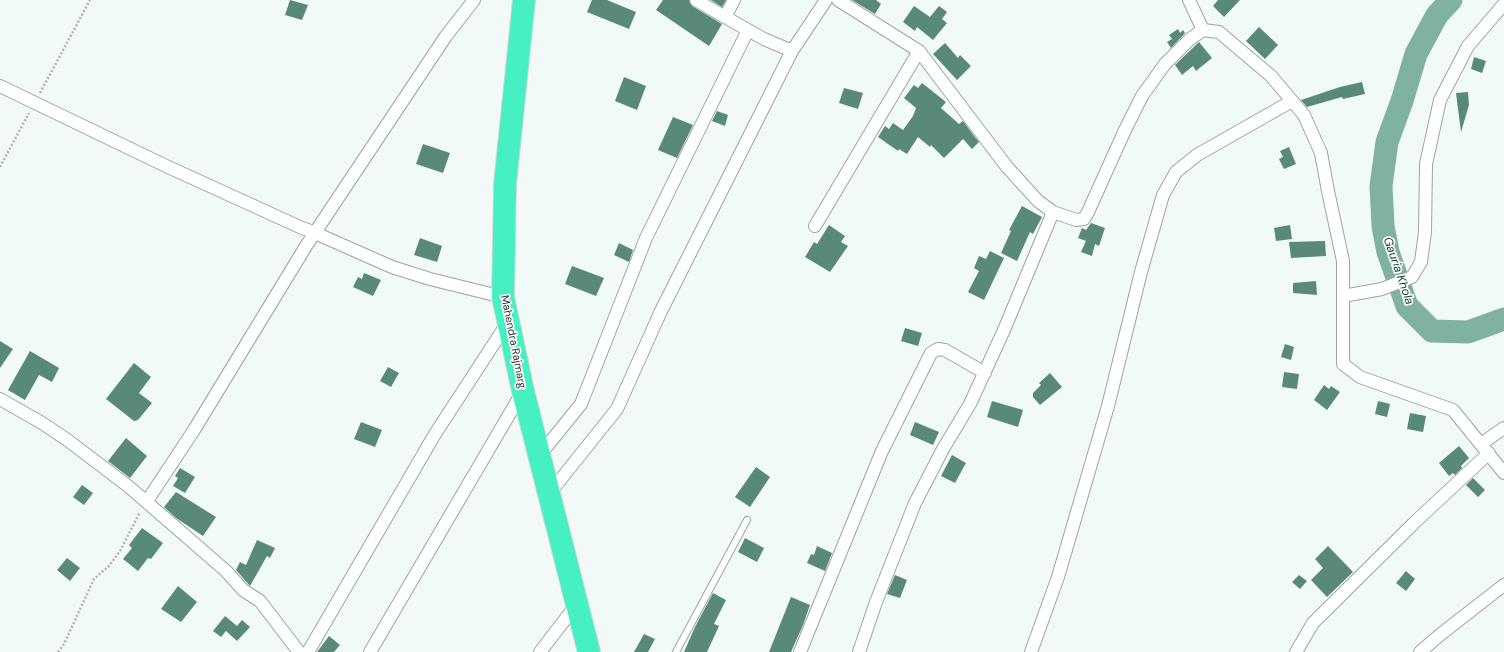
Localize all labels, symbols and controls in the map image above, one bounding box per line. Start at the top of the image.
water label: Gauria Khola [1380,235,1416,307]
street label: Mahendra Rajmarg [497,294,529,390]

